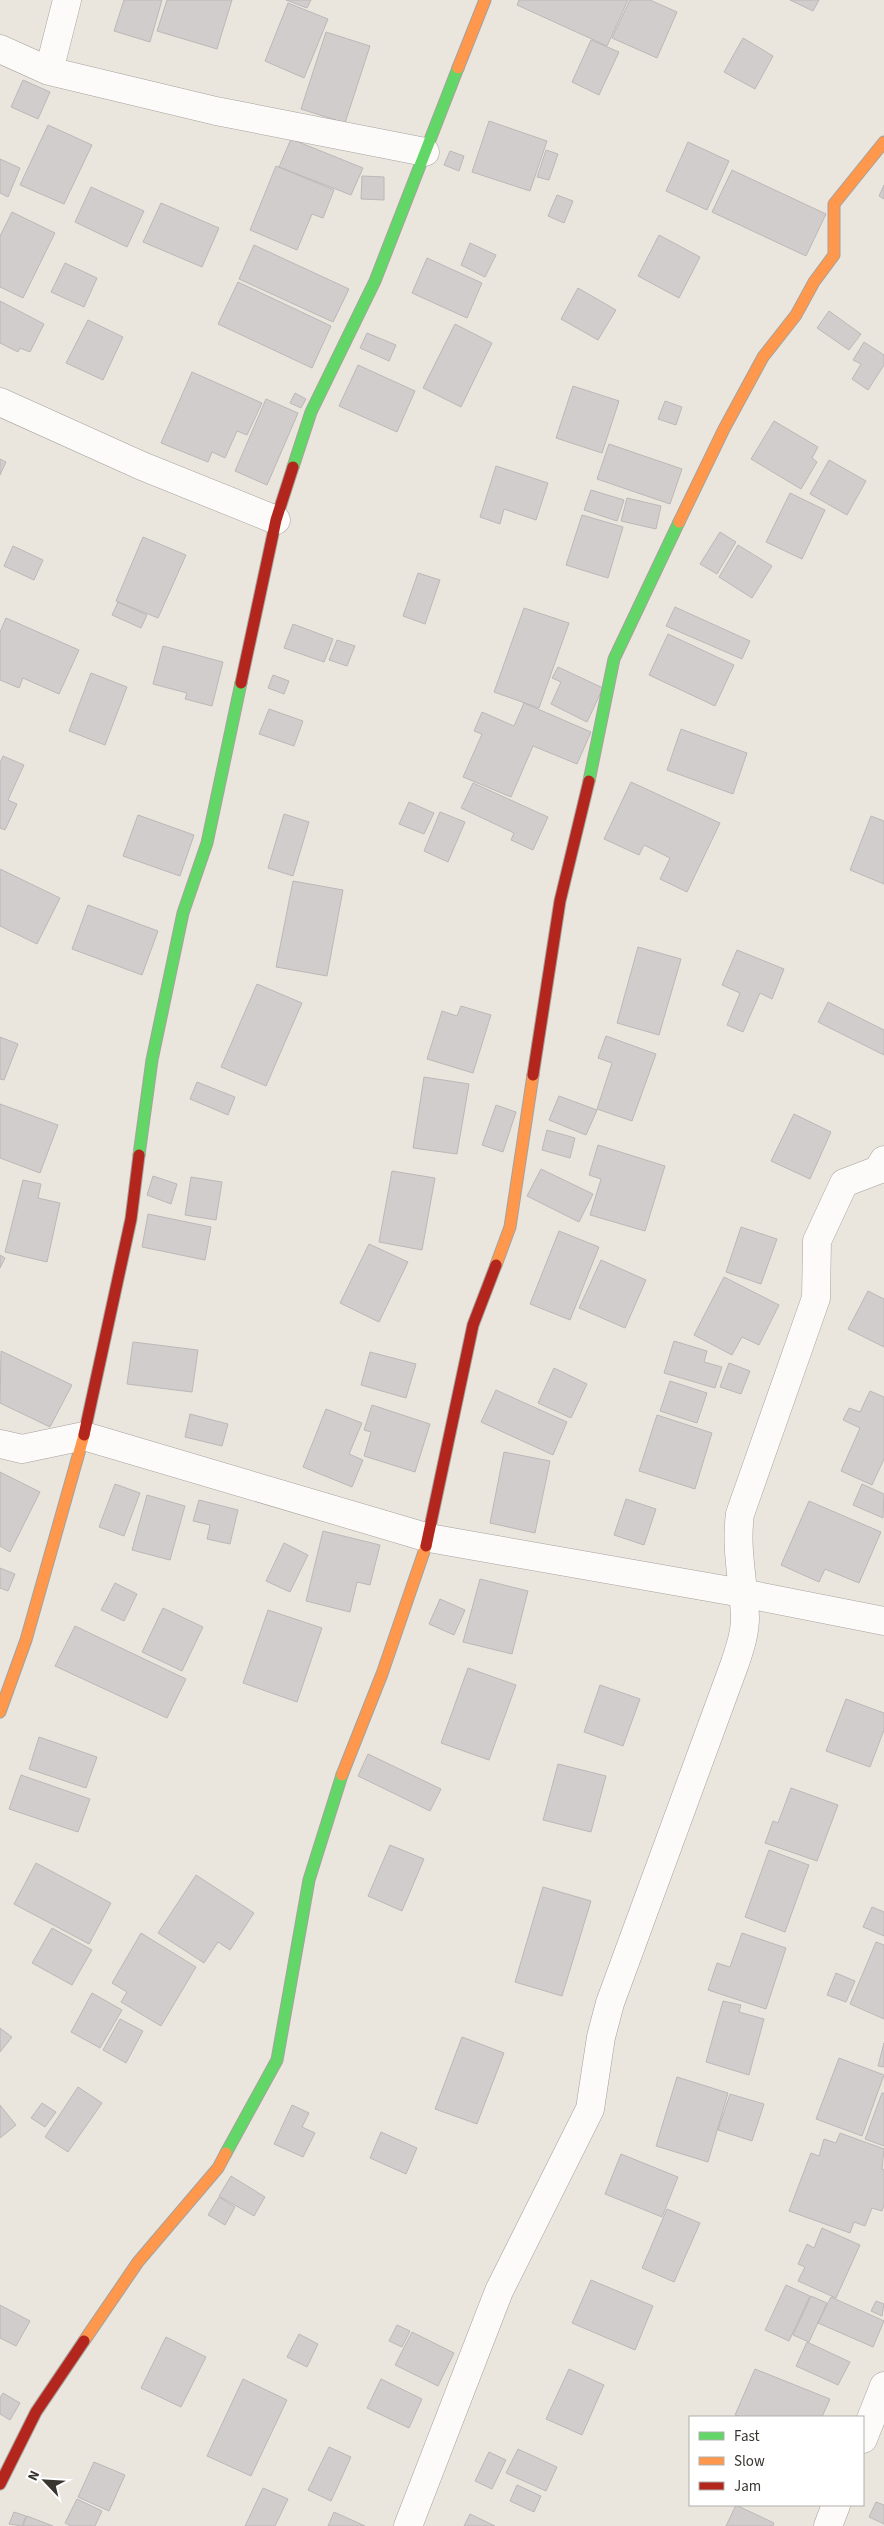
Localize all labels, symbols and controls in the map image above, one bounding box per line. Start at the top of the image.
legend [689,2416,864,2506]
text: Fast [734,2426,760,2447]
text: Slow [734,2451,765,2472]
north arrow [20,2456,70,2506]
text: N [23,2467,45,2484]
text: Jam [734,2476,761,2497]

